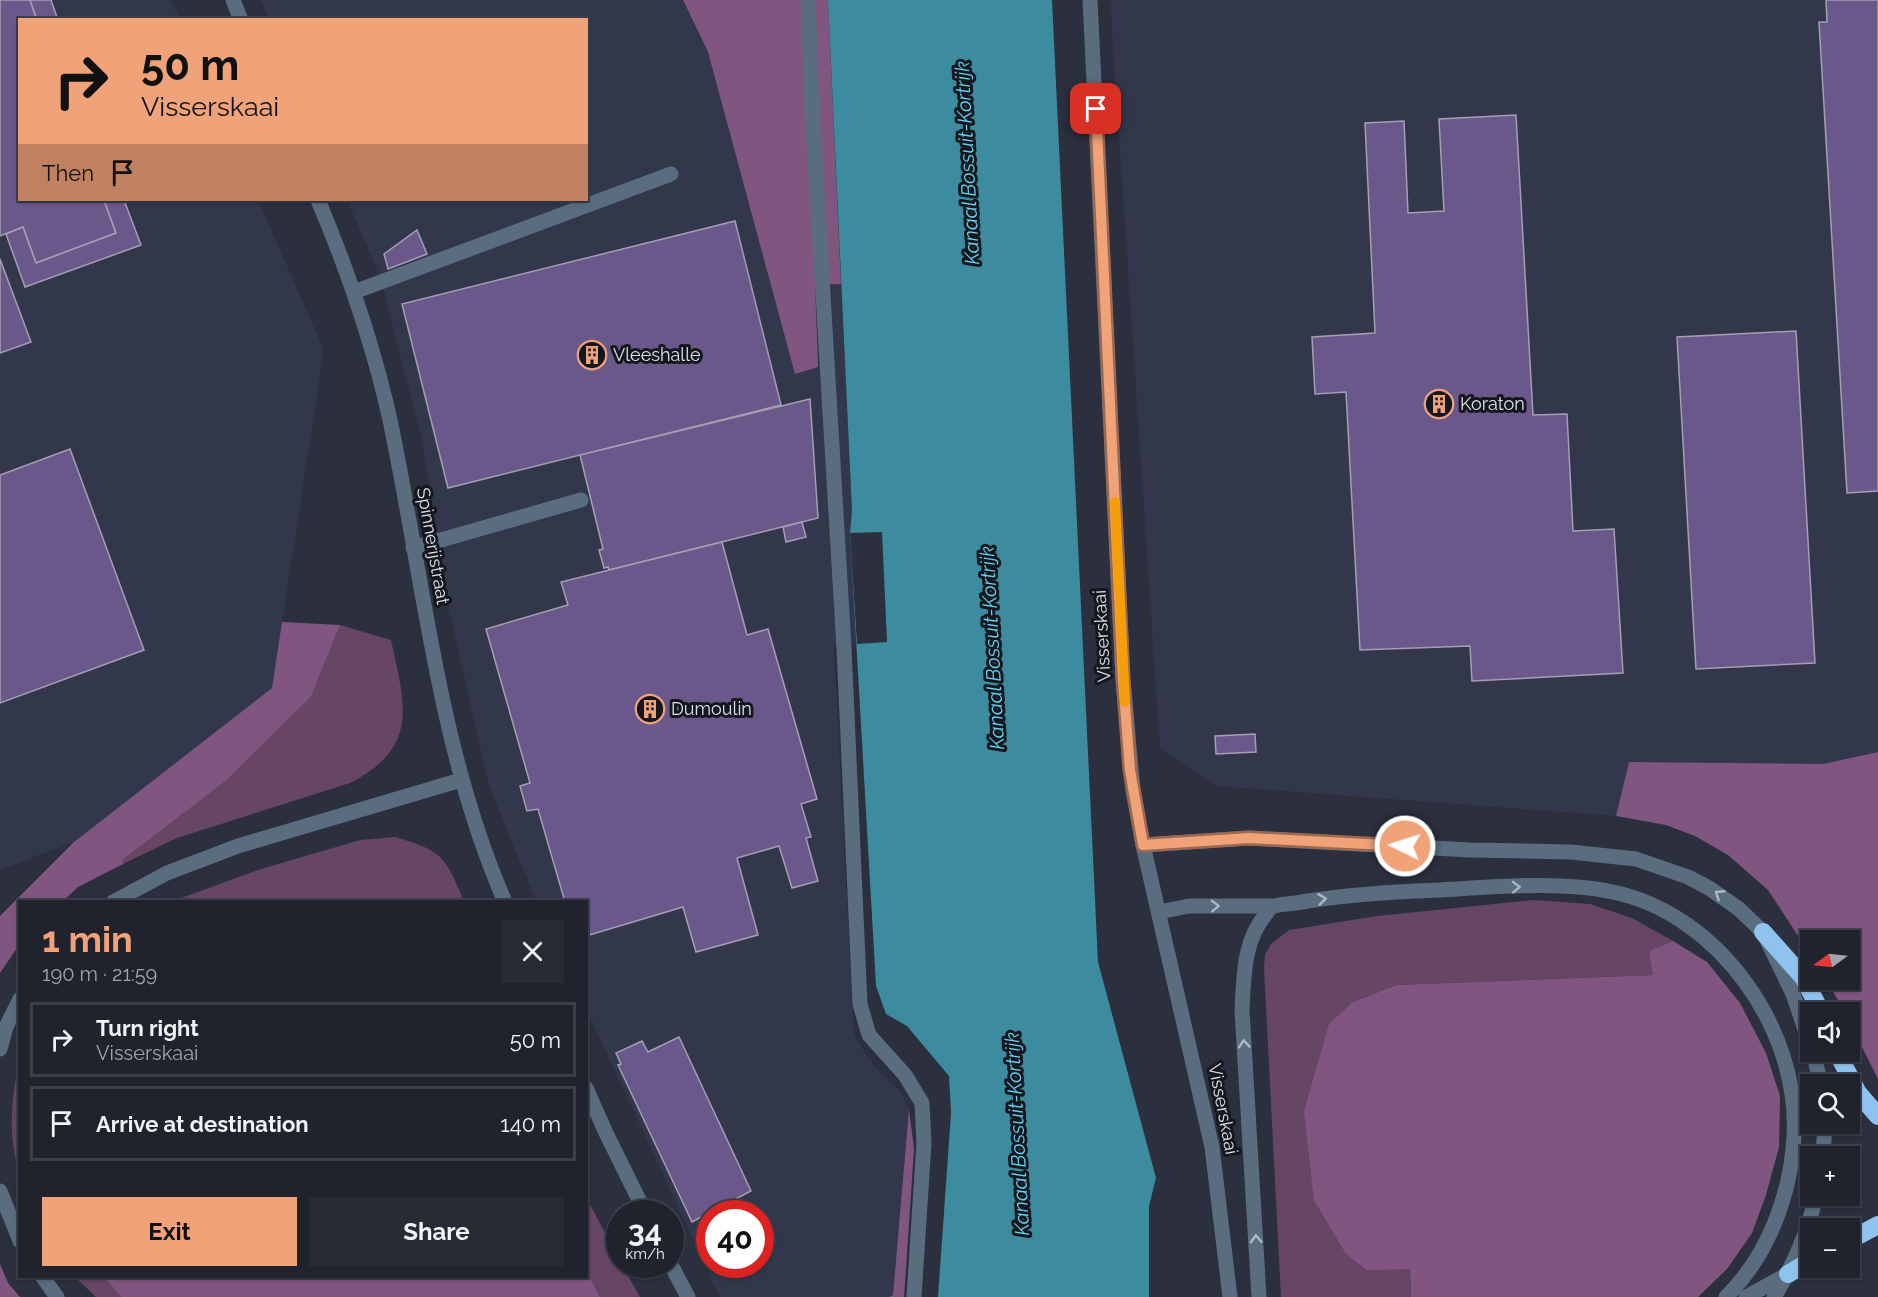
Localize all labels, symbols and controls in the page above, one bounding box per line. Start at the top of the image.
text: 50 m [141,41,239,90]
icon: right [42,42,120,120]
water label: Kanaal Bossuit-Kortrijk [950,60,984,266]
pin [1070,83,1121,134]
text: Visserskaai [141,91,279,122]
icon: arrive [1079,92,1112,125]
icon: arrive [106,156,139,189]
text: Then [42,160,94,186]
building icon: Vleeshalle [576,339,608,371]
place label: Vleeshalle [613,344,701,365]
building icon: Koraton [1423,388,1455,420]
place label: Koraton [1460,393,1525,414]
street label: Spinnerijstraat [413,486,454,606]
water label: Kanaal Bossuit-Kortrijk [975,545,1009,751]
street label: Visserskaai [1089,589,1114,683]
building icon: Dumoulin [634,693,666,725]
place label: Dumoulin [671,698,752,719]
position arrow [1373,814,1437,878]
one-way arrow [1512,881,1521,893]
one-way arrow [1715,890,1726,901]
one-way arrow [1317,893,1326,906]
one-way arrow [1211,899,1220,912]
text: 1 min [42,918,133,960]
button: close [501,920,564,983]
north arrow [1800,930,1860,990]
map controls [1800,930,1860,1278]
text: 190 m · 21:59 [42,962,157,986]
button: sound [1800,1002,1860,1062]
text: Turn right [96,1015,199,1041]
icon: right [45,1023,78,1056]
text: 50 m [510,1027,561,1053]
water label: Kanaal Bossuit-Kortrijk [1000,1031,1034,1237]
one-way arrow [1238,1039,1251,1048]
text: Visserskaai [96,1041,198,1065]
street label: Visserskaai [1204,1062,1243,1156]
button: search [1800,1074,1860,1134]
icon: arrive [45,1107,78,1140]
text: Arrive at destination [96,1111,309,1137]
text: 140 m [500,1111,561,1137]
button: + [1800,1146,1860,1206]
button: Exit [42,1197,297,1266]
button: Share [309,1197,564,1266]
speed limit sign: 40 [696,1200,774,1278]
text: 34 [628,1214,662,1249]
button: − [1800,1218,1860,1278]
one-way arrow [1249,1234,1262,1243]
text: km/h [625,1245,665,1263]

